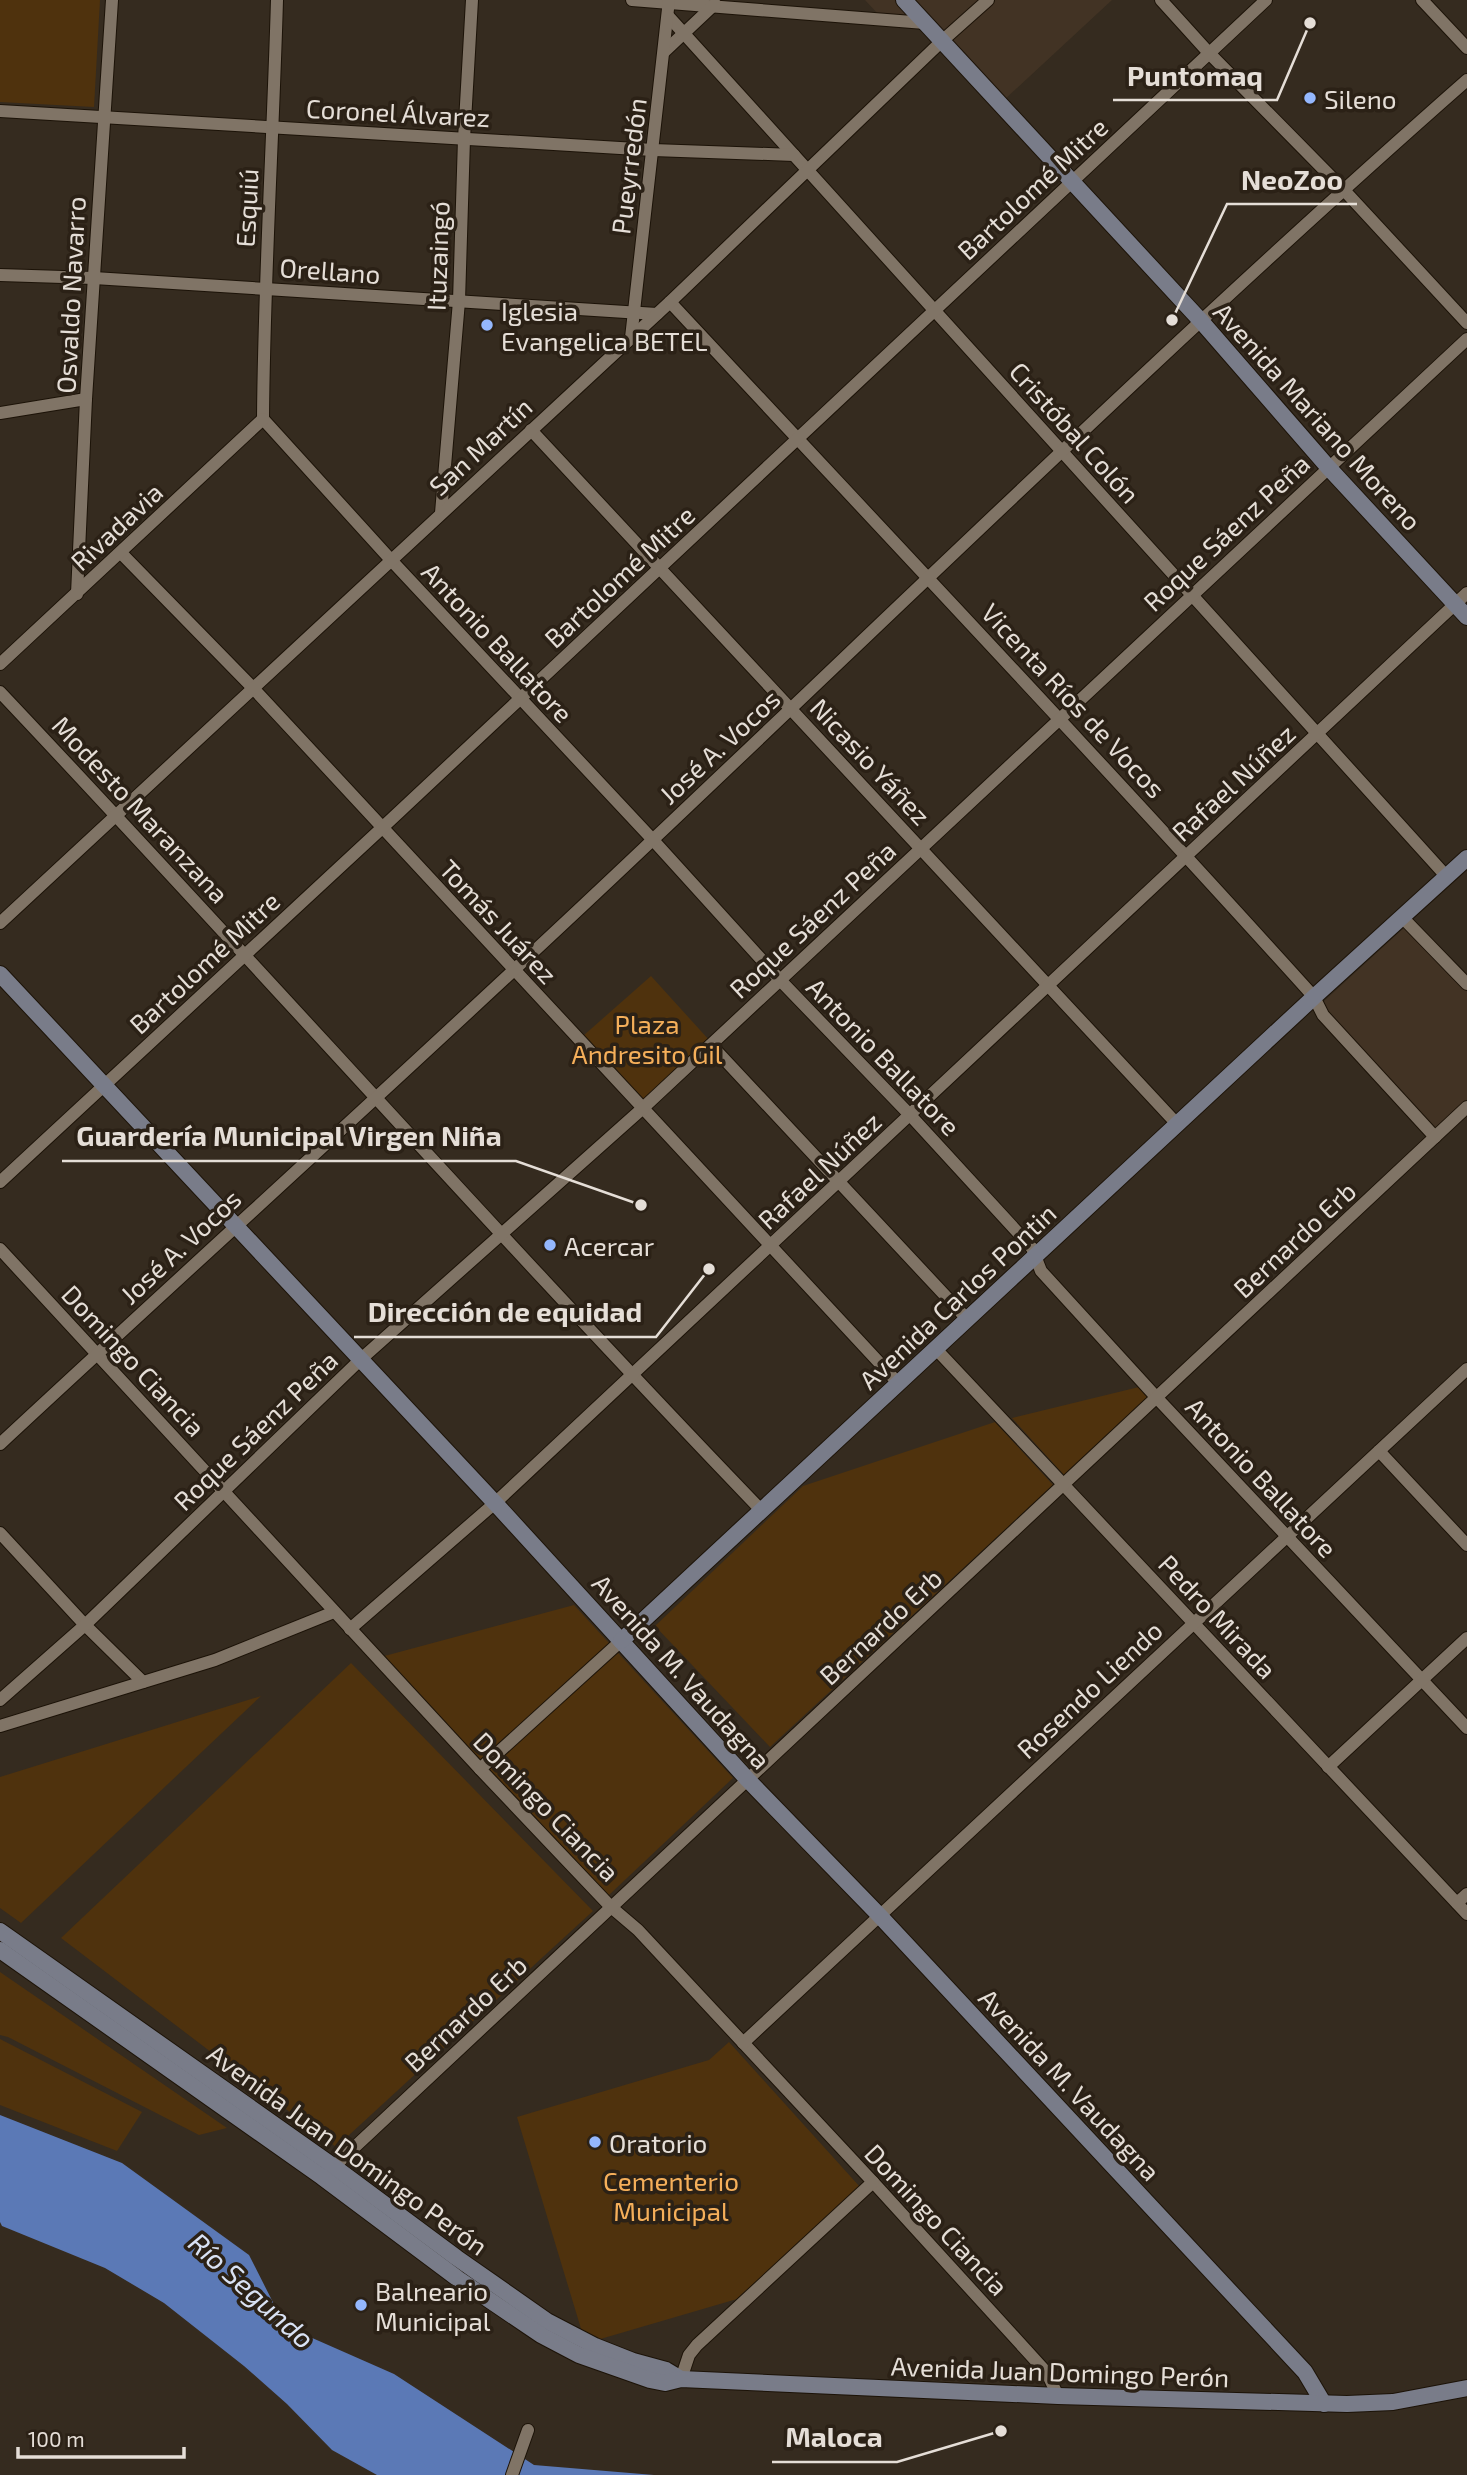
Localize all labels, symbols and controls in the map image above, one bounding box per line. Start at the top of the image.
callout: Puntomaq [1113,51,1277,100]
text: Puntomaq [1127,58,1263,92]
place label: Sileno [1324,83,1397,114]
marker: Sileno [1302,90,1318,106]
street label: Coronel Álvarez [305,92,491,132]
street label: Pueyrredón [604,96,652,236]
street label: Bartolomé Mitre [951,111,1113,265]
callout: NeoZoo [1227,155,1357,204]
text: NeoZoo [1241,162,1343,196]
street label: Esquiú [228,168,264,248]
street label: Osvaldo Navarro [49,196,91,394]
street label: Ituzaingó [420,201,454,311]
street label: Orellano [279,251,381,289]
place label: Iglesia Evangelica BETEL [501,295,708,356]
street label: Avenida Mariano Moreno [1208,296,1428,536]
marker: Iglesia Evangelica BETEL [479,317,495,333]
street label: Cristóbal Colón [1004,355,1146,509]
street label: San Martín [422,391,538,501]
street label: Roque Sáenz Peña [1137,447,1315,617]
street label: Rivadavia [64,476,168,576]
street label: Bartolomé Mitre [538,499,700,653]
street label: Antonio Ballatore [416,556,580,728]
street label: Vicenta Ríos de Vocos [976,596,1172,804]
street label: José A. Vocos [652,682,786,810]
street label: Nicasio Yáñez [805,691,937,831]
street label: Modesto Maranzana [46,709,236,909]
street label: Rafael Núñez [1165,717,1301,847]
street label: Roque Sáenz Peña [723,834,901,1004]
street label: Tomás Juárez [434,853,564,989]
street label: Bartolomé Mitre [123,885,285,1039]
street label: Antonio Ballatore [801,971,967,1141]
park label: Plaza Andresito Gil [572,1008,723,1069]
street label: Rafael Núñez [751,1105,887,1235]
callout: Guardería Municipal Virgen Niña [62,1112,516,1161]
text: Guardería Municipal Virgen Niña [76,1118,502,1152]
street label: Bernardo Erb [1227,1175,1361,1303]
street label: José A. Vocos [113,1182,247,1310]
street label: Avenida Carlos Pontin [852,1197,1062,1395]
place label: Acercar [564,1230,654,1261]
marker: Acercar [542,1237,558,1253]
street label: Domingo Ciancia [56,1278,212,1442]
callout: Dirección de equidad [354,1288,656,1337]
text: Dirección de equidad [368,1294,642,1328]
street label: Roque Sáenz Peña [167,1344,343,1516]
street label: Antonio Ballatore [1180,1391,1344,1563]
street label: Pedro Mirada [1153,1548,1283,1684]
street label: Bernardo Erb [813,1562,947,1690]
street label: Avenida M. Vaudagna [587,1567,777,1775]
street label: Rosendo Liendo [1010,1614,1168,1764]
street label: Domingo Ciancia [468,1725,626,1887]
street label: Bernardo Erb [398,1949,532,2077]
street label: Avenida M. Vaudagna [973,1982,1167,2186]
street label: Avenida Juan Domingo Perón [202,2037,494,2261]
place label: Oratorio [609,2127,707,2158]
marker: Oratorio [587,2134,603,2150]
street label: Domingo Ciancia [859,2137,1015,2301]
park label: Cementerio Municipal [603,2165,739,2226]
water label: Río Segundo [182,2225,322,2355]
place label: Balneario Municipal [375,2275,491,2336]
marker: Balneario Municipal [353,2297,369,2313]
street label: Avenida Juan Domingo Perón [890,2350,1230,2392]
callout: Maloca [772,2413,897,2462]
scale bar [18,2416,184,2460]
text: Maloca [785,2419,883,2453]
text: 100 m [28,2426,85,2451]

